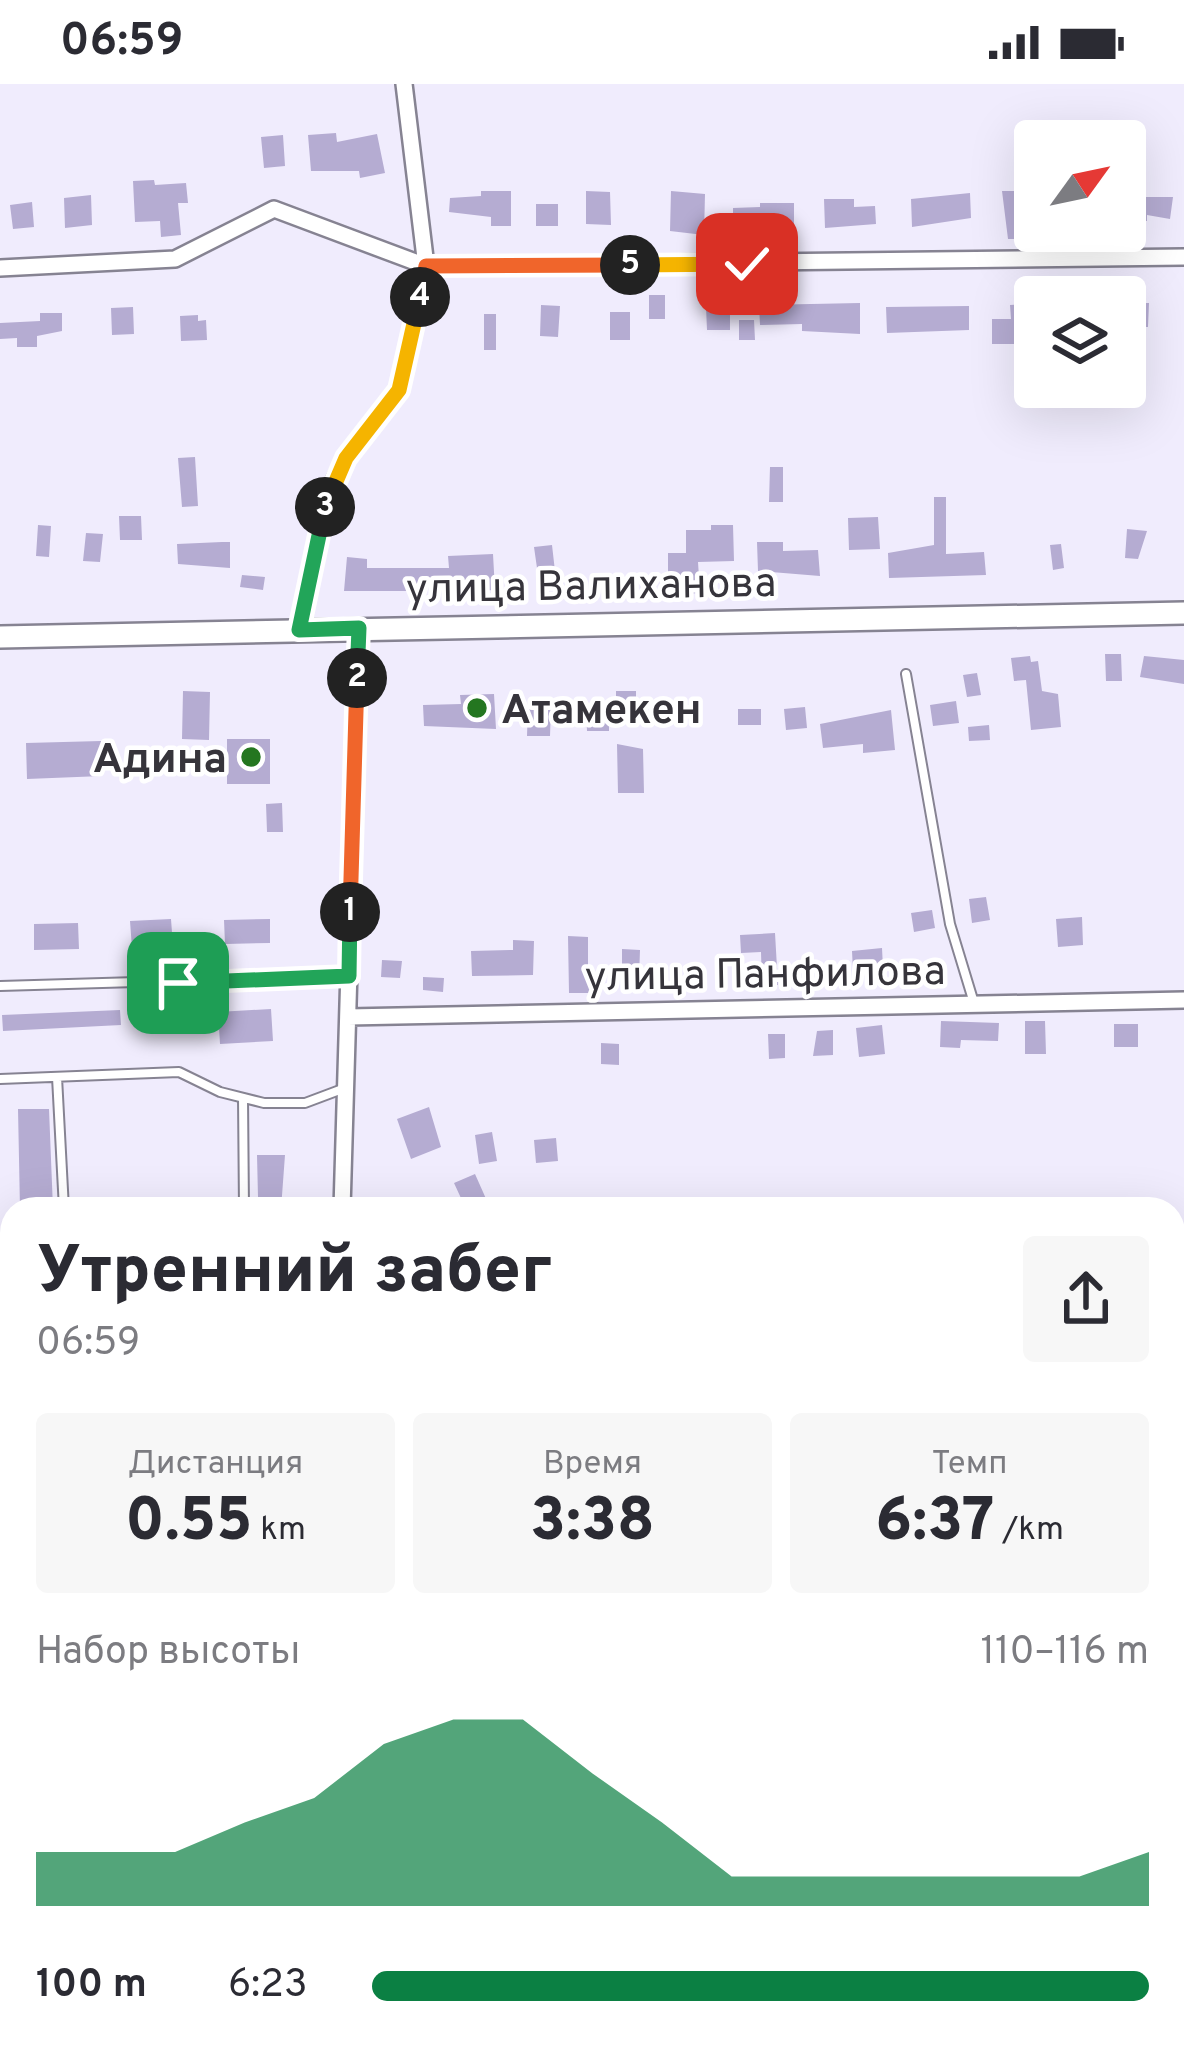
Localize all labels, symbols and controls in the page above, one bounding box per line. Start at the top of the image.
text: 06:59 [60,14,183,71]
north arrow [1014,120,1146,252]
map controls [1014,120,1146,408]
pin [696,213,798,315]
icon: check [714,231,780,297]
pin: 5 [600,235,660,295]
text: 5 [620,244,640,286]
pin: 4 [390,267,450,327]
text: 4 [409,276,431,318]
button: layers [1014,276,1146,408]
pin: 3 [295,477,355,537]
text: 3 [315,486,335,528]
street label: улица Валиханова [405,559,777,618]
pin: 2 [327,648,387,708]
text: 2 [347,657,367,699]
place label: Атамекен [501,686,702,739]
marker: Атамекен [464,695,490,721]
place label: Адина [93,735,227,788]
marker: Адина [238,744,264,770]
pin: 1 [320,882,380,942]
text: 1 [343,891,357,933]
pin [127,932,229,1034]
street label: улица Панфилова [584,947,946,1006]
icon: arrive [145,950,211,1016]
text: Утренний забег [36,1233,552,1316]
button: share [1023,1236,1149,1362]
text: 06:59 [36,1320,140,1369]
text: Дистанция [128,1444,303,1486]
text: Время [543,1444,642,1486]
text: Темп [932,1444,1007,1486]
text: 0.55 [125,1486,253,1562]
text: 3:38 [530,1486,655,1562]
text: 6:37 [875,1486,995,1562]
text: km [253,1510,306,1552]
text: /km [995,1510,1064,1552]
text: Набор высоты [36,1629,300,1678]
text: 110–116 m [980,1629,1149,1678]
text: 100 m [36,1962,147,2011]
text: 6:23 [228,1962,307,2011]

